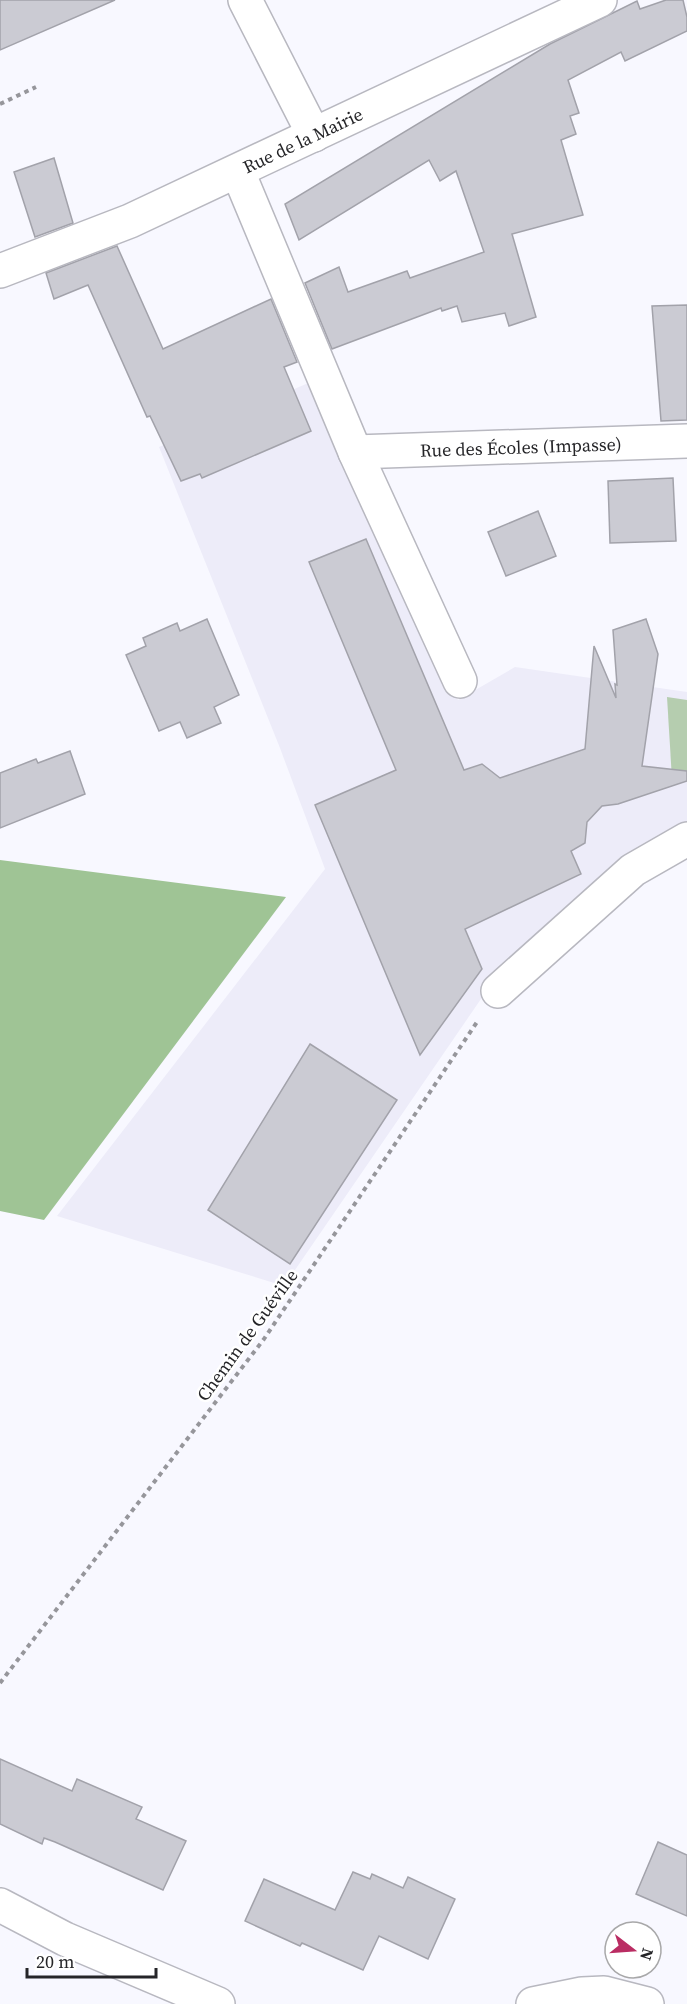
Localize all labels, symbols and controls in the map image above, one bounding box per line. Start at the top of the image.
street label: Rue de la Mairie [238,101,367,179]
street label: Rue des Écoles (Impasse) [420,431,622,462]
street label: Chemin de Guéville [191,1264,303,1406]
north arrow [603,1920,663,1980]
scale bar [27,1941,156,1979]
text: N [635,1946,660,1964]
text: 20 m [36,1949,74,1974]

